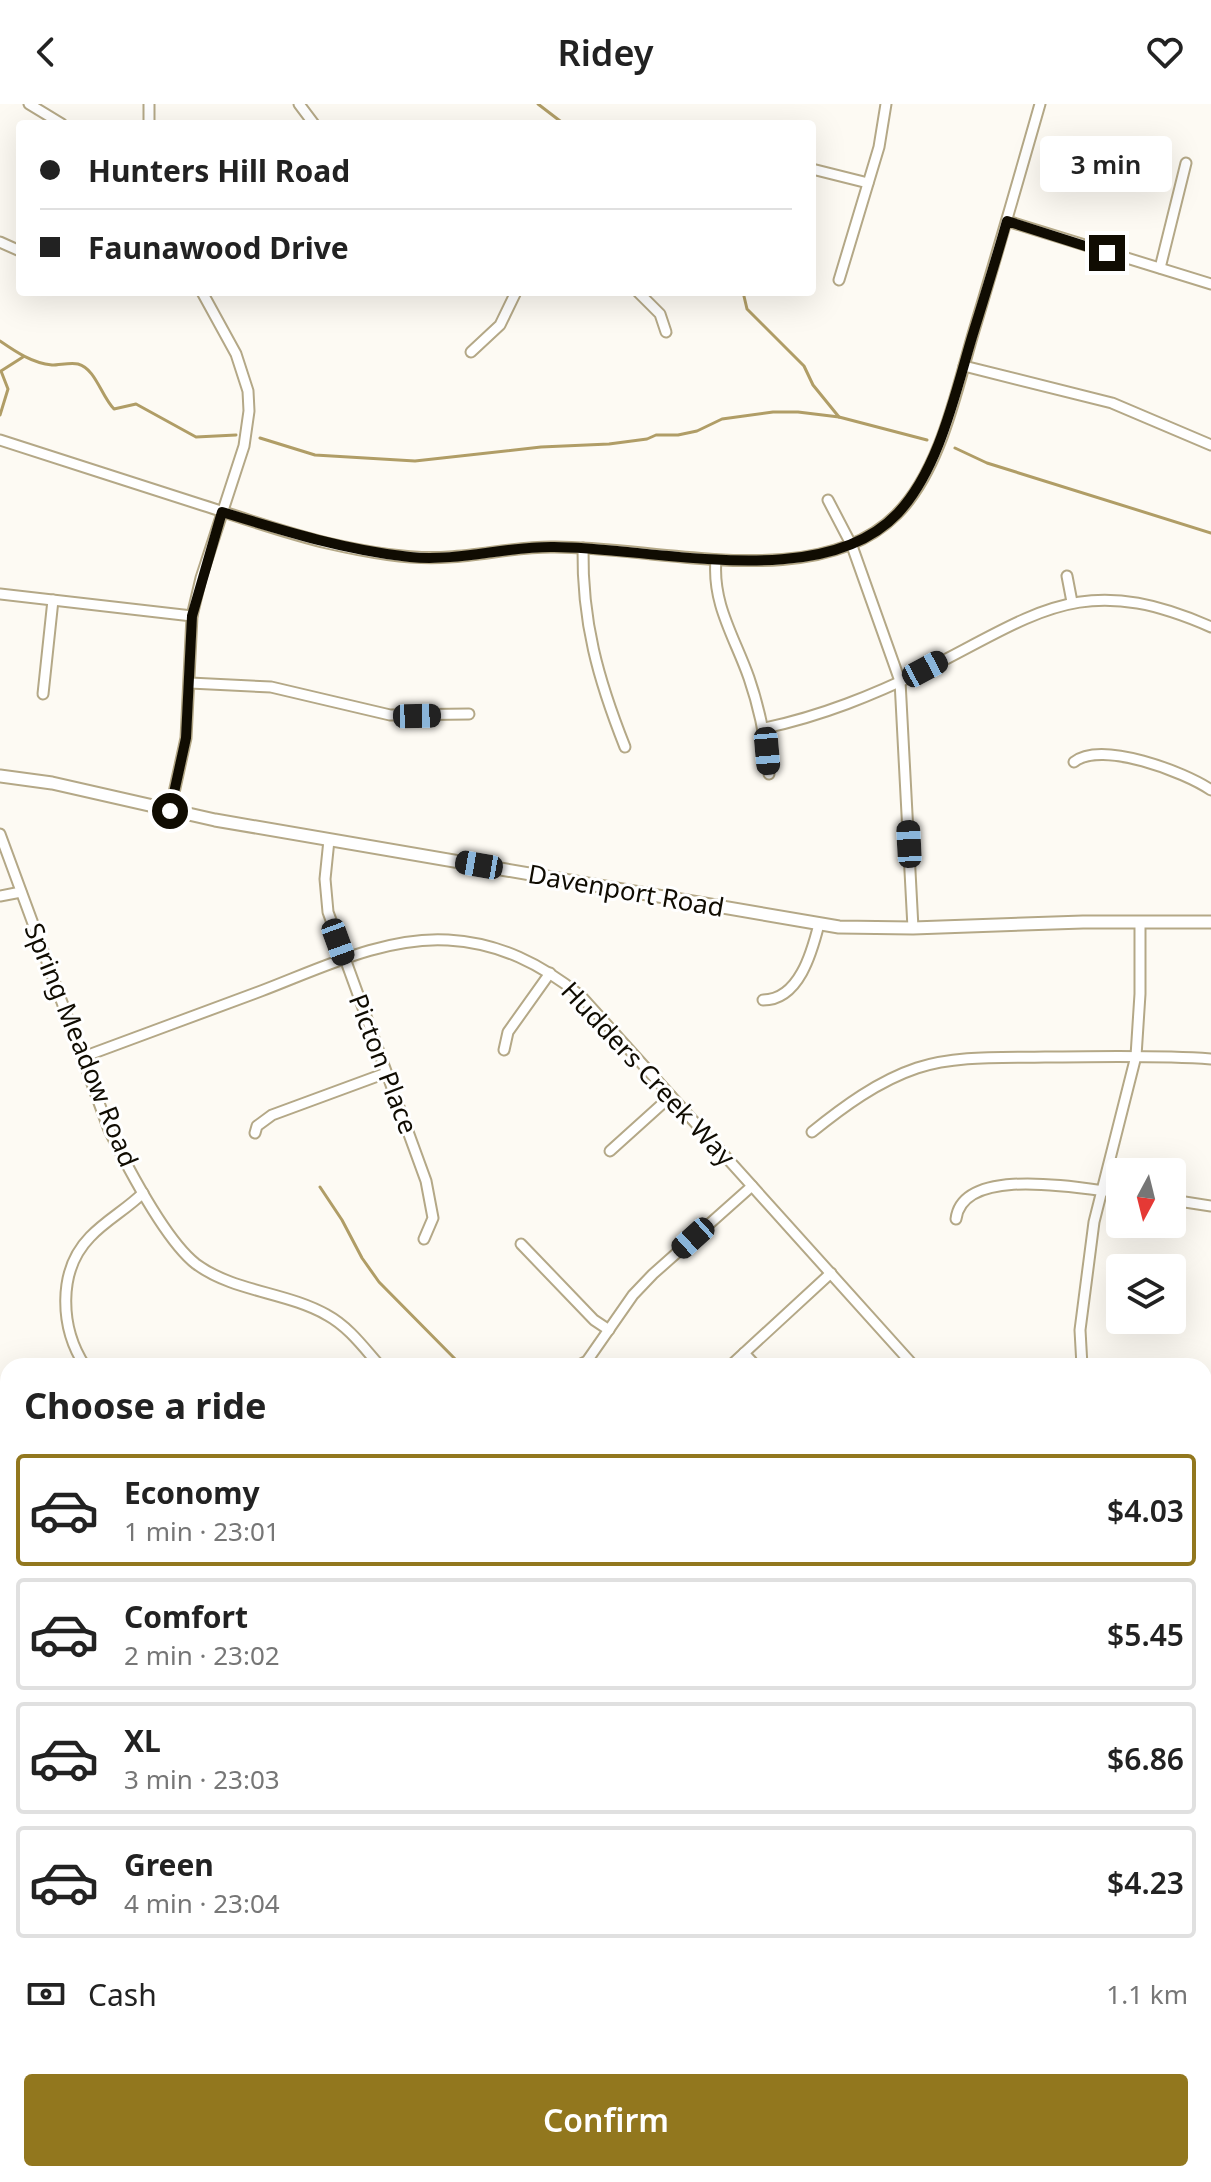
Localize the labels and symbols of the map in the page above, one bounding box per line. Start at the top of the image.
callout: 3 min [1041,137,1173,193]
route end [1089,235,1125,271]
car [898,647,952,691]
car [393,704,441,728]
car [753,726,781,776]
route start [152,793,188,829]
car [896,819,922,869]
car [453,849,505,881]
street label: Davenport Road [525,855,727,925]
car [319,915,357,969]
street label: Spring Meadow Road [16,917,147,1172]
street label: Hudders Creek Way [554,973,744,1174]
street label: Picton Place [341,989,427,1139]
north arrow [1106,1158,1186,1238]
car [667,1213,719,1263]

